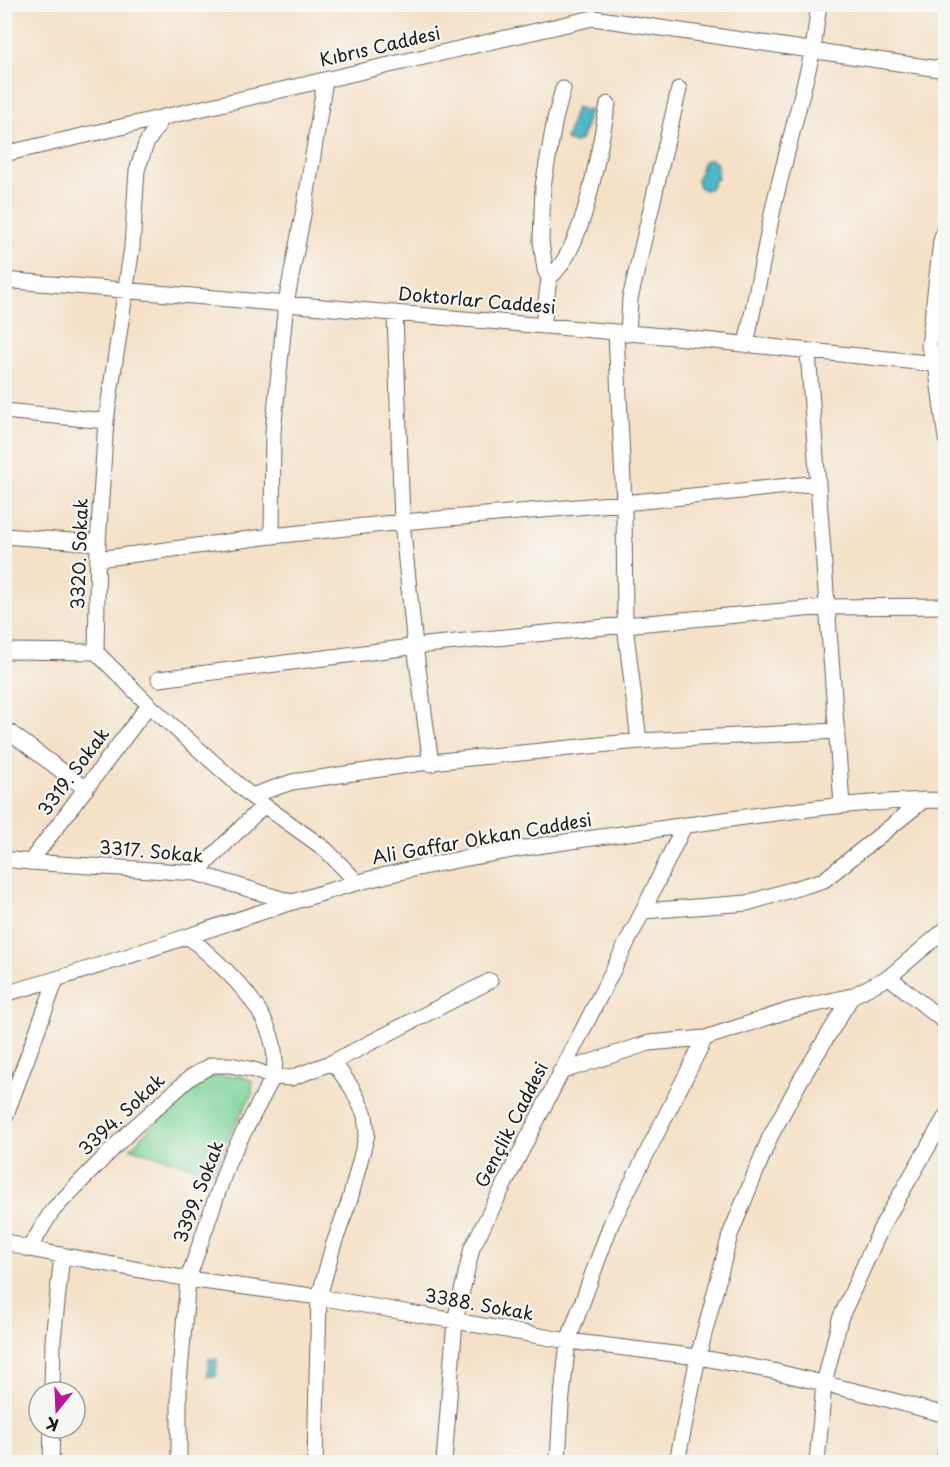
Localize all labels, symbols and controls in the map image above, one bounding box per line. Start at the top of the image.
street label: Kıbrıs Caddesi [317,19,443,73]
street label: Doktorlar Caddesi [397,279,557,320]
street label: 3320. Sokak [63,498,94,610]
street label: 3319. Sokak [30,721,115,821]
street label: Ali Gaffar Okkan Caddesi [370,805,594,870]
street label: 3317. Sokak [98,832,205,869]
street label: Gençlik Caddesi [467,1057,554,1192]
street label: 3394. Sokak [72,1067,170,1161]
street label: 3399. Sokak [166,1136,230,1247]
street label: 3388. Sokak [423,1281,536,1326]
north arrow [27,1380,87,1440]
text: K [43,1412,61,1438]

